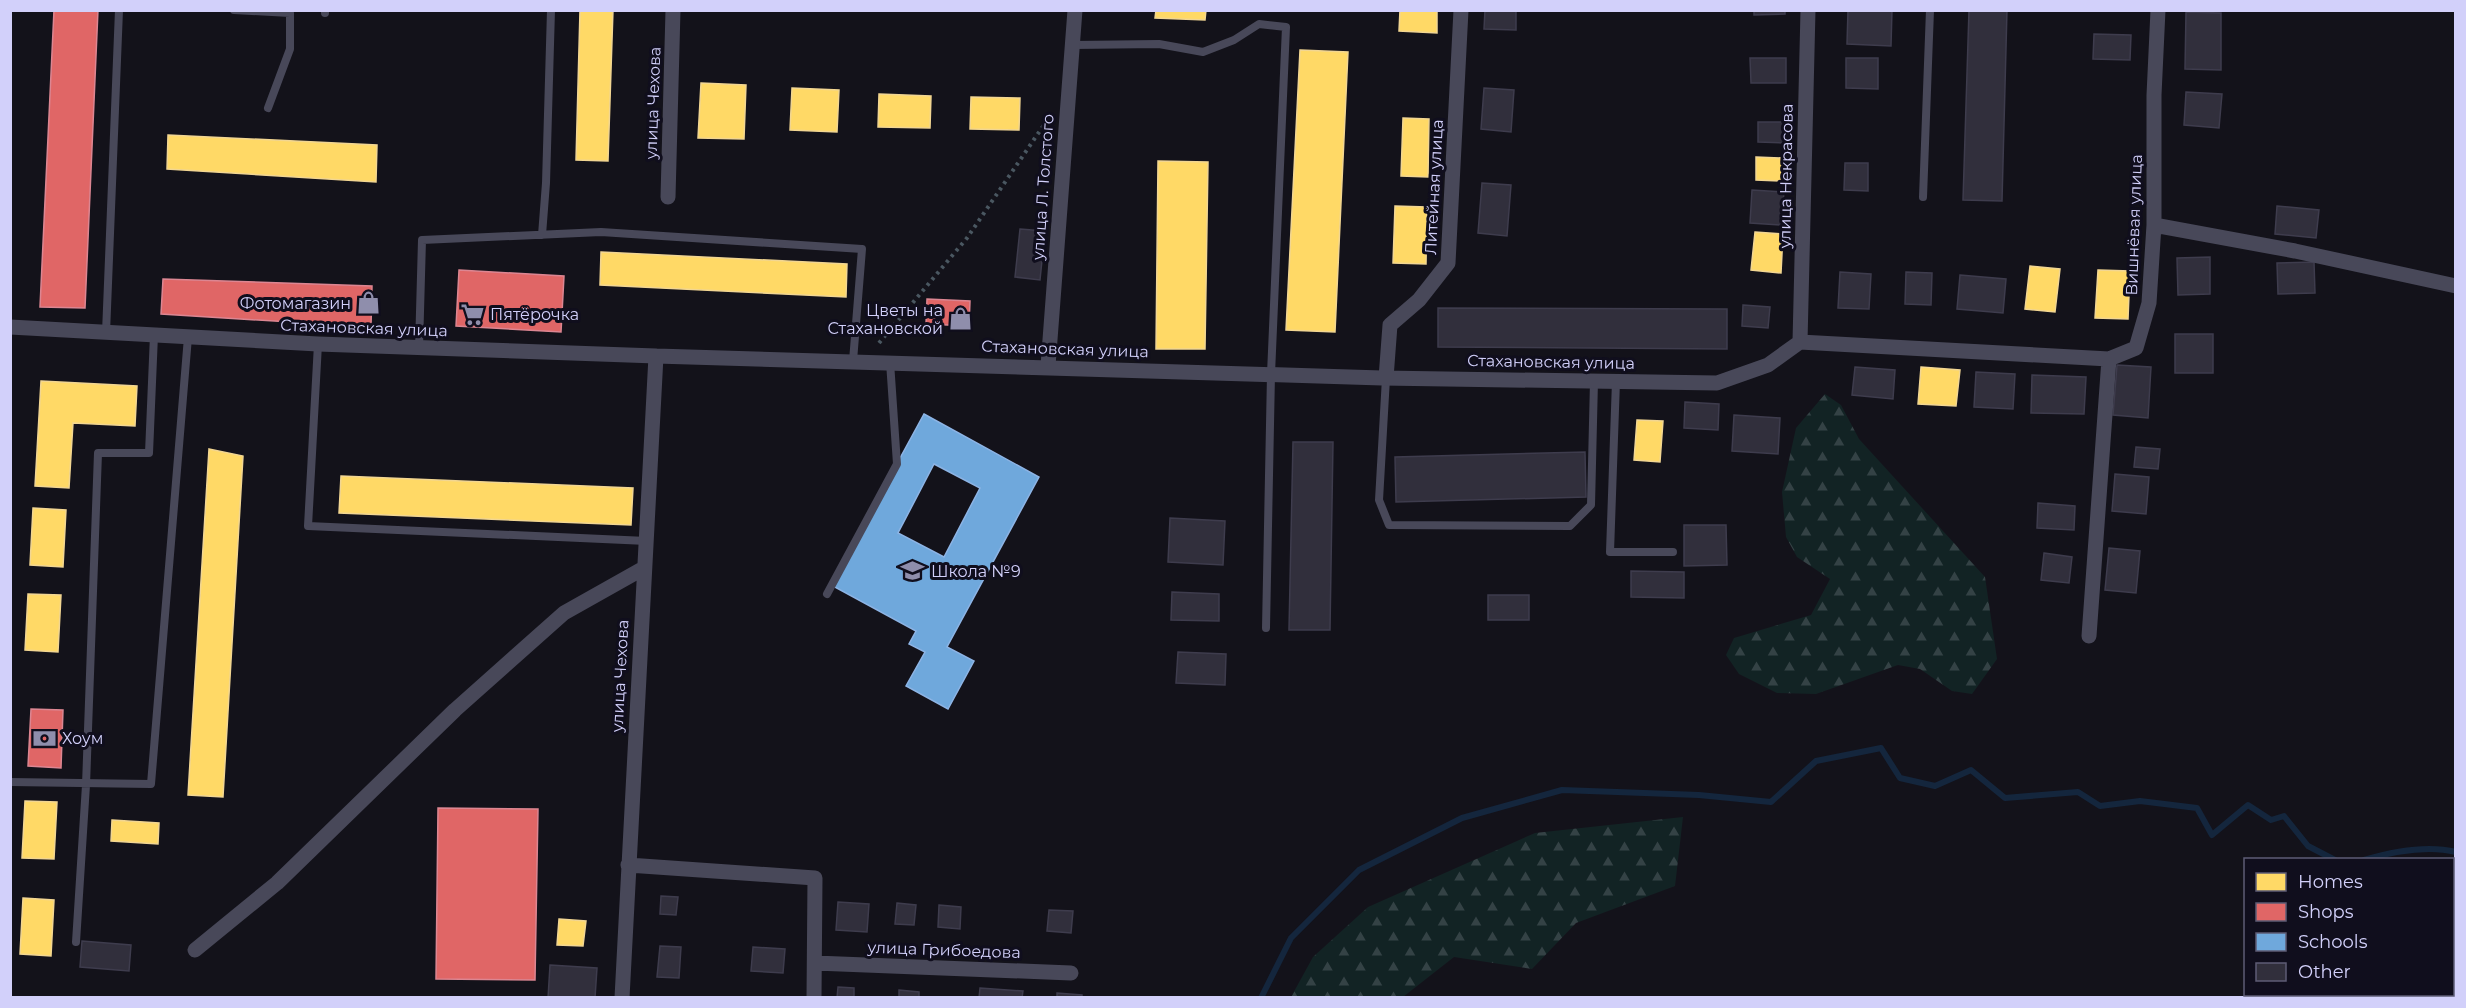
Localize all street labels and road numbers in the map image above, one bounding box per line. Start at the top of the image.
street label: улица Чехова [642,46,664,161]
street label: улица Некрасова [1775,103,1797,250]
street label: улица Л. Толстого [1028,113,1058,262]
street label: Литейная улица [1421,119,1447,255]
street label: Вишнёвая улица [2122,154,2146,296]
street label: Стахановская улица [280,316,448,340]
street label: Стахановская улица [981,337,1149,361]
street label: Стахановская улица [1467,351,1635,373]
street label: улица Чехова [608,619,632,734]
street label: улица Грибоедова [866,938,1021,962]

